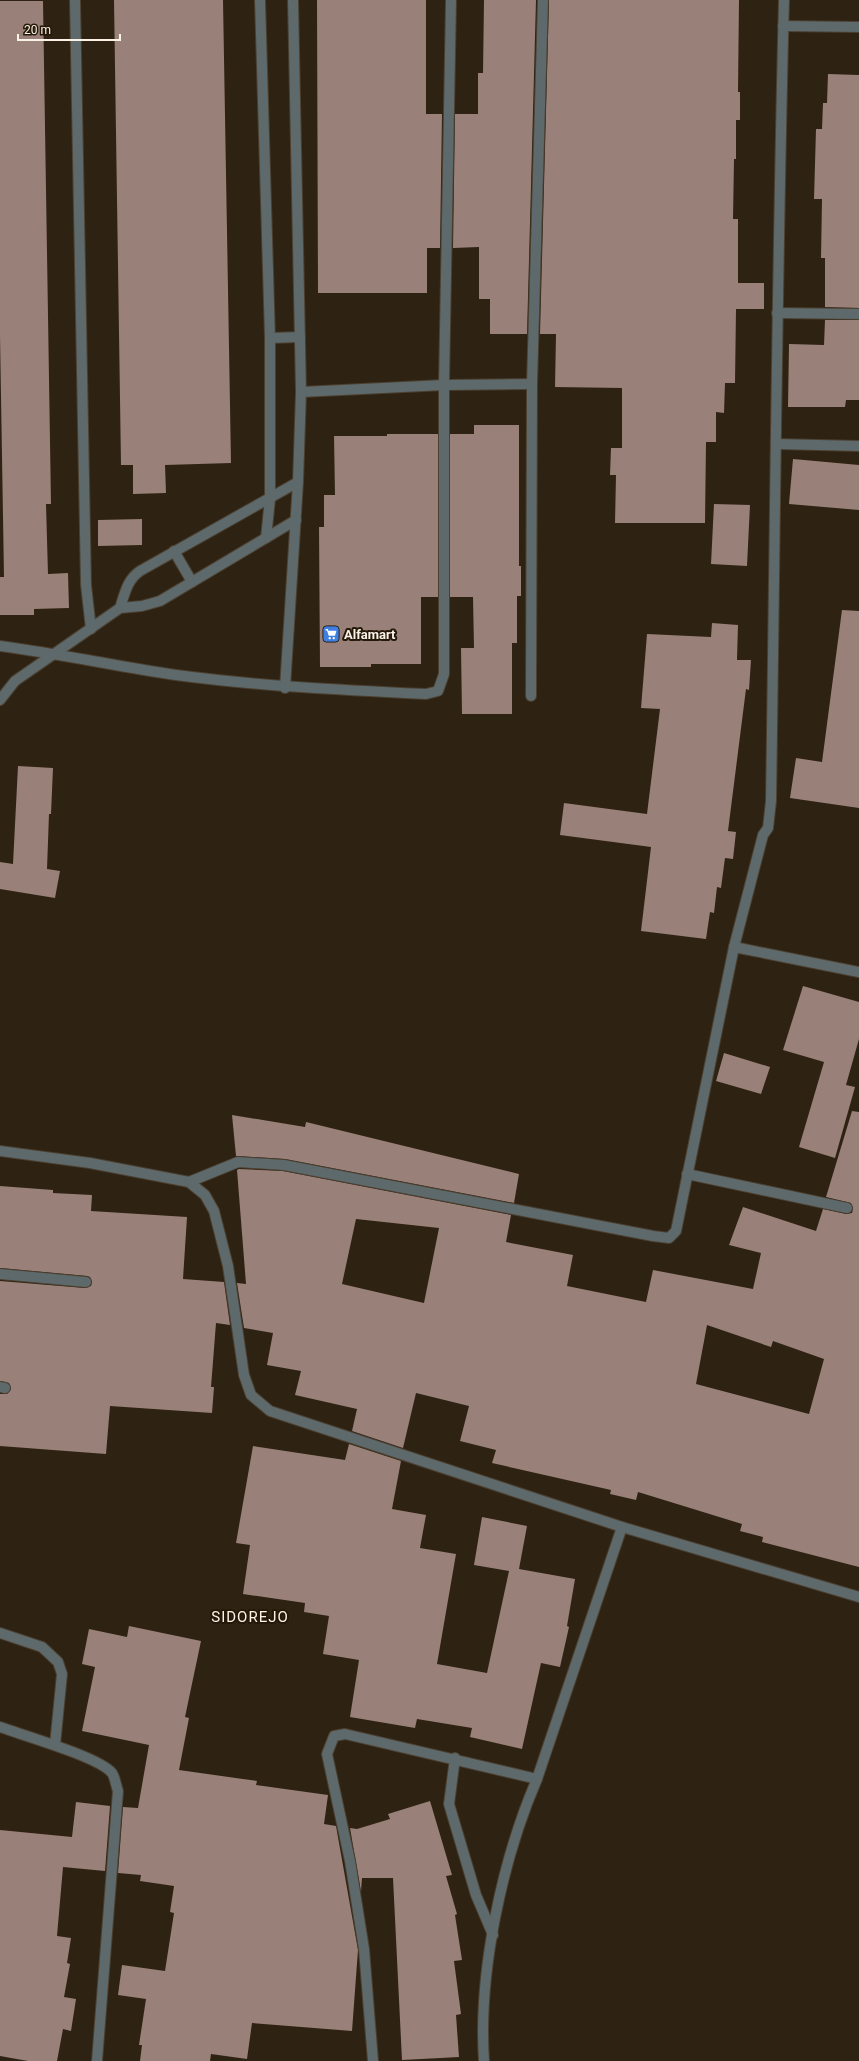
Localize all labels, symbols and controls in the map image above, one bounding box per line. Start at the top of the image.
scale bar [18,16,120,42]
text: 20 m [24,23,51,37]
supermarket icon: Alfamart [321,624,341,644]
place label: Alfamart [344,627,396,642]
district label: SIDOREJO [211,1608,289,1626]

